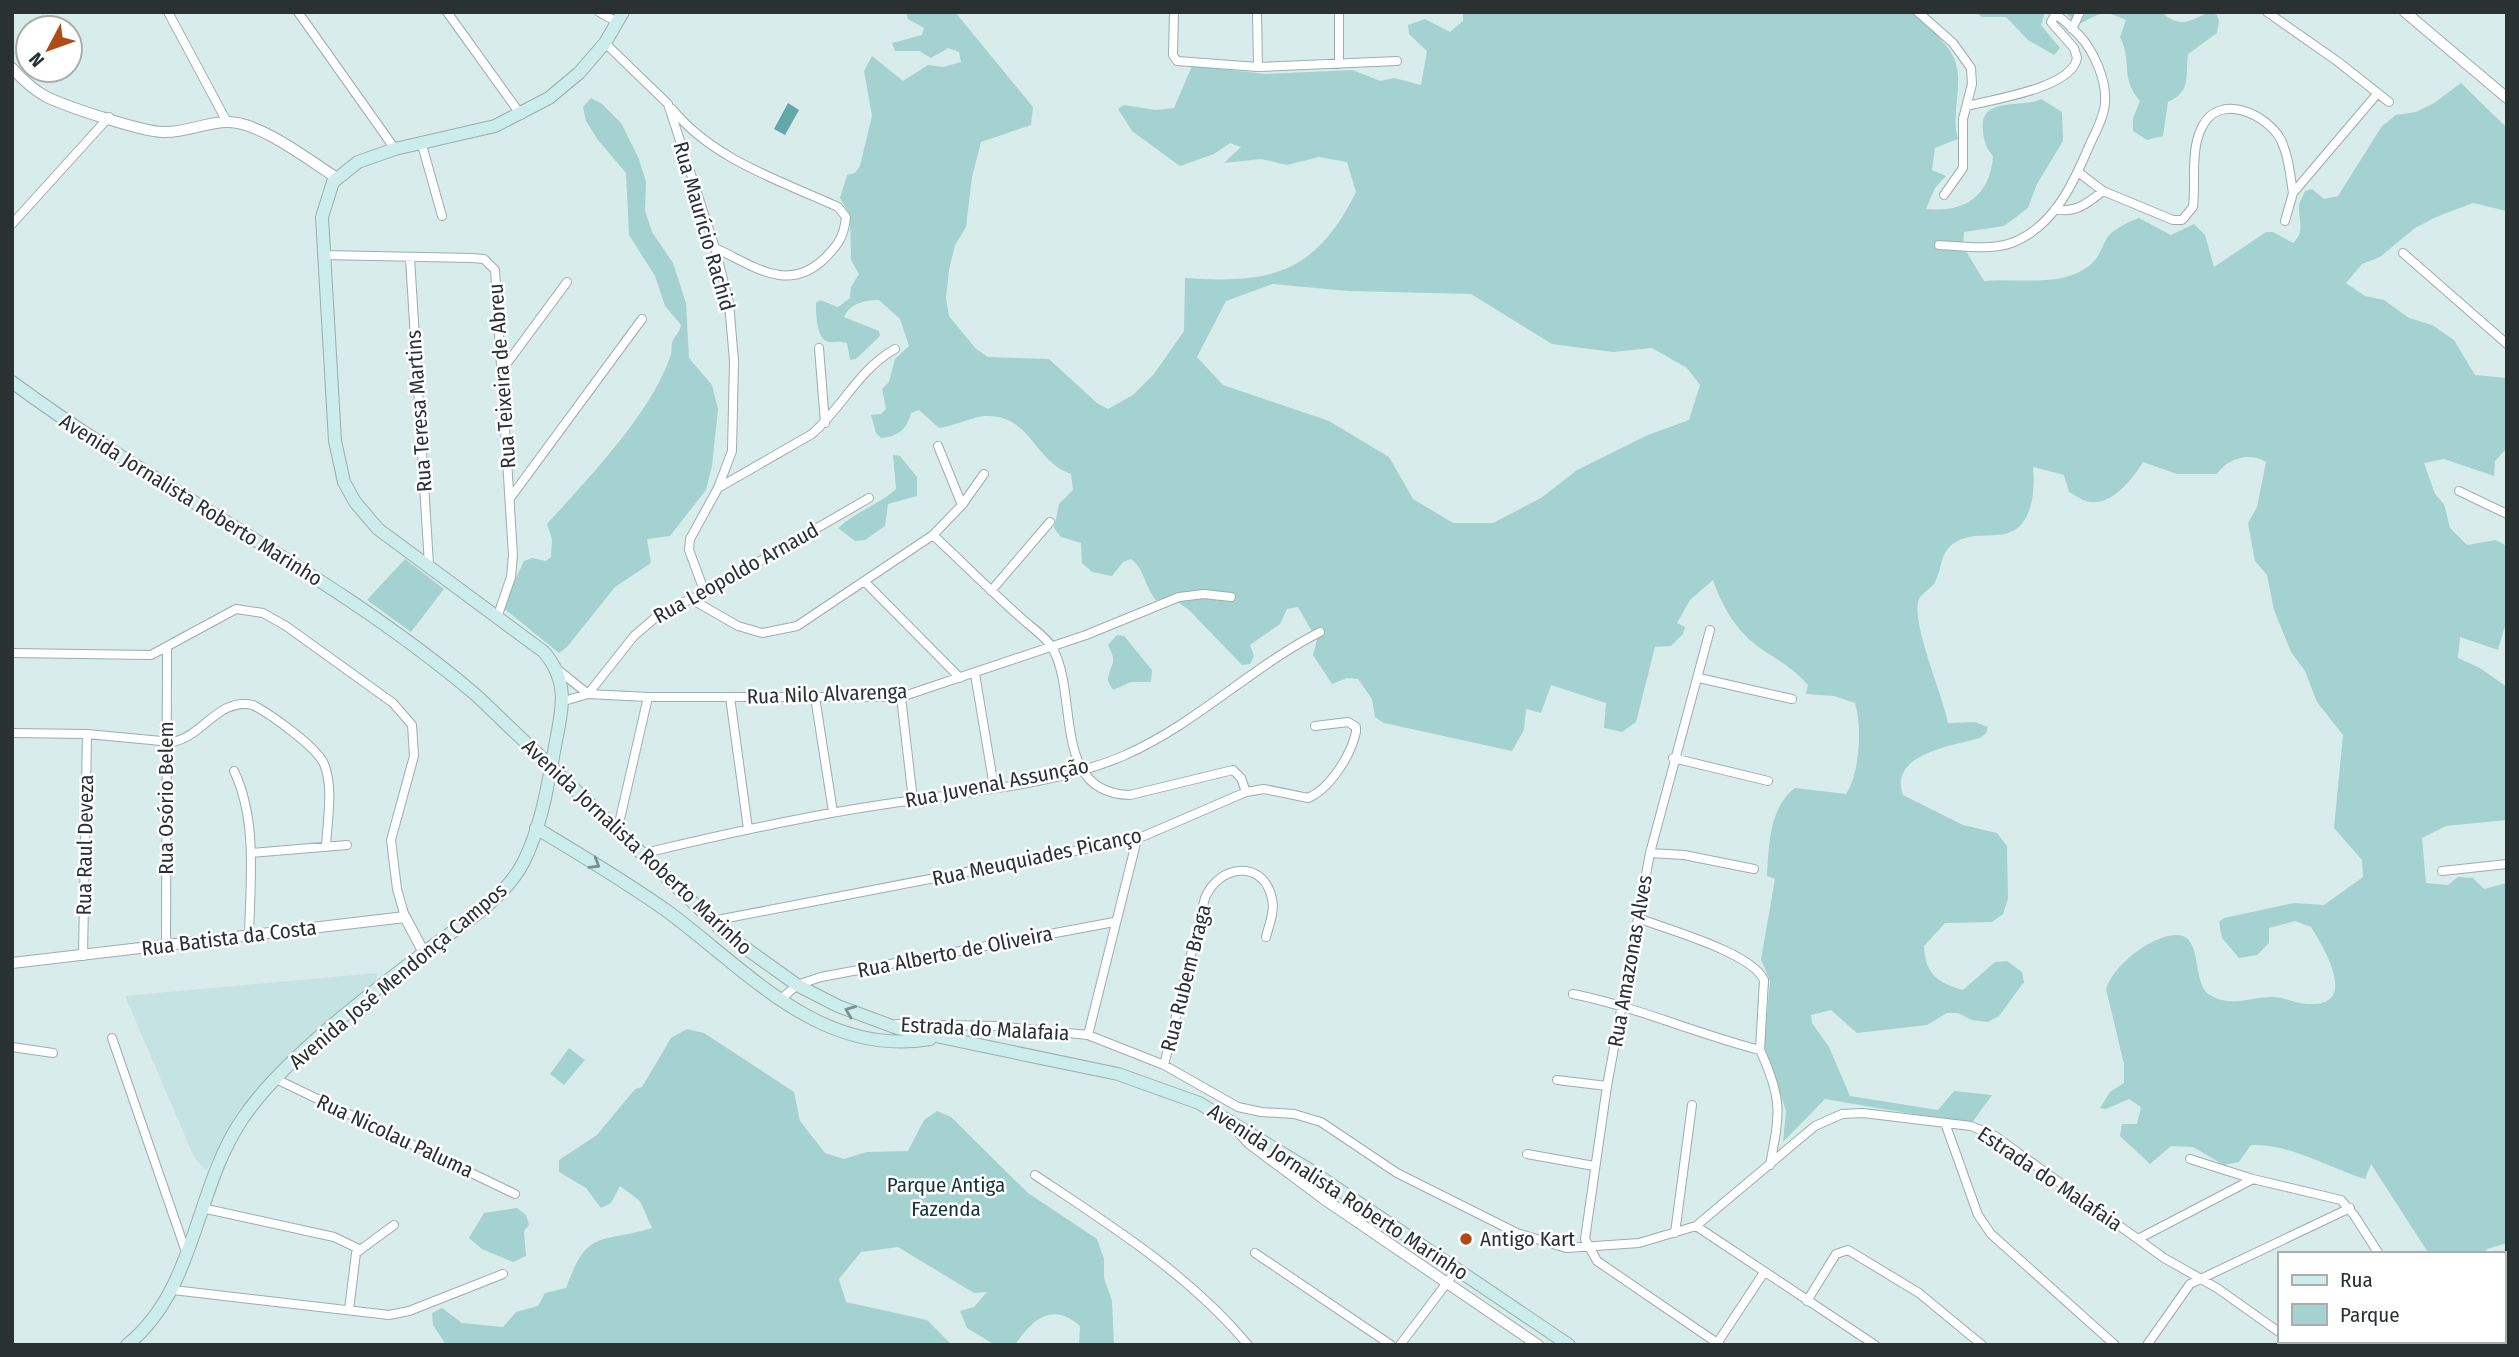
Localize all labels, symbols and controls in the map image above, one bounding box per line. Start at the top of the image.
north arrow [14,14,84,84]
text: N [24,48,49,72]
street label: Rua Maurício Rachid [667,138,741,314]
street label: Rua Teixeira de Abreu [483,283,521,469]
street label: Rua Teresa Martins [400,329,438,493]
street label: Avenida Jornalista Roberto Marinho [55,408,327,592]
street label: Rua Leopoldo Arnaud [649,517,823,629]
street label: Rua Nilo Alvarenga [746,678,908,710]
street label: Rua Osório Belem [153,721,179,875]
street label: Avenida Jornalista Roberto Marinho [517,733,757,961]
street label: Rua Juvenal Assunção [903,752,1091,814]
street label: Rua Raul Deveza [71,774,99,916]
street label: Rua Meuquiades Picanço [930,822,1144,892]
one-way arrow [587,855,600,868]
street label: Rua Amazonas Alves [1602,873,1658,1049]
street label: Avenida José Mendonça Campos [284,877,512,1075]
street label: Rua Rubem Braga [1155,902,1217,1054]
street label: Rua Batista da Costa [140,914,318,962]
street label: Rua Alberto de Oliveira [855,920,1055,984]
one-way arrow [845,1006,857,1020]
street label: Estrada do Malafaia [900,1012,1070,1046]
street label: Rua Nicolau Paluma [313,1088,477,1184]
street label: Avenida Jornalista Roberto Marinho [1203,1098,1473,1286]
street label: Estrada do Malafaia [1973,1121,2127,1237]
park label: Parque Antiga Fazenda [887,1172,1005,1222]
place label: Antigo Kart [1480,1226,1575,1252]
marker: Antigo Kart [1458,1231,1474,1247]
legend [2278,1252,2505,1343]
text: Rua [2340,1267,2373,1293]
text: Parque [2340,1302,2400,1328]

